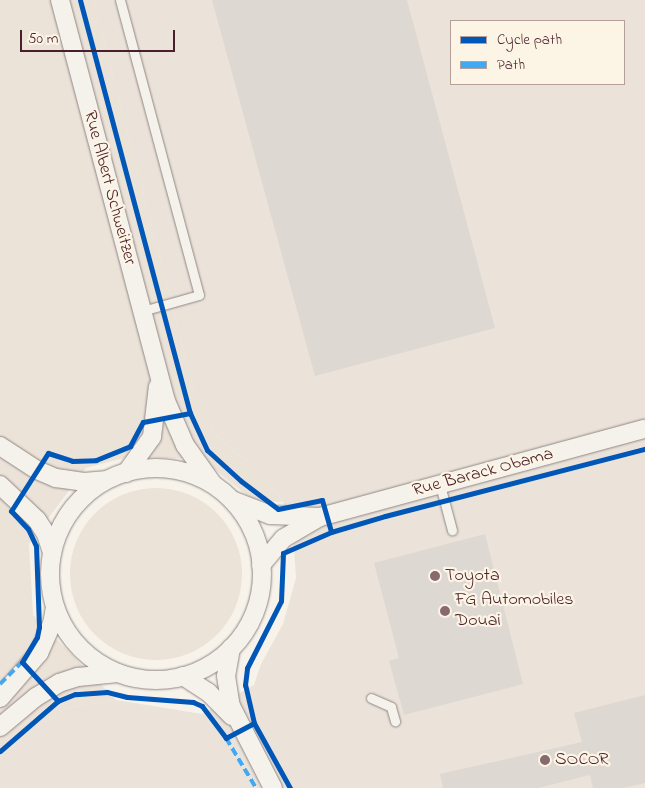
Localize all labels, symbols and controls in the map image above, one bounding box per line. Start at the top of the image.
scale bar [22,20,178,52]
legend [450,20,625,85]
text: 50 m [28,28,58,50]
text: Cycle path [497,29,562,51]
text: Path [497,54,525,76]
street label: Rue Albert Schweitzer [78,108,140,268]
street label: Rue Barack Obama [410,444,556,502]
place label: Toyota [445,565,500,587]
marker: Toyota [429,570,441,582]
place label: FG Automobiles Douai [455,590,574,632]
marker: FG Automobiles Douai [439,605,451,617]
place label: SOCOR [555,749,608,771]
marker: SOCOR [539,754,551,766]

